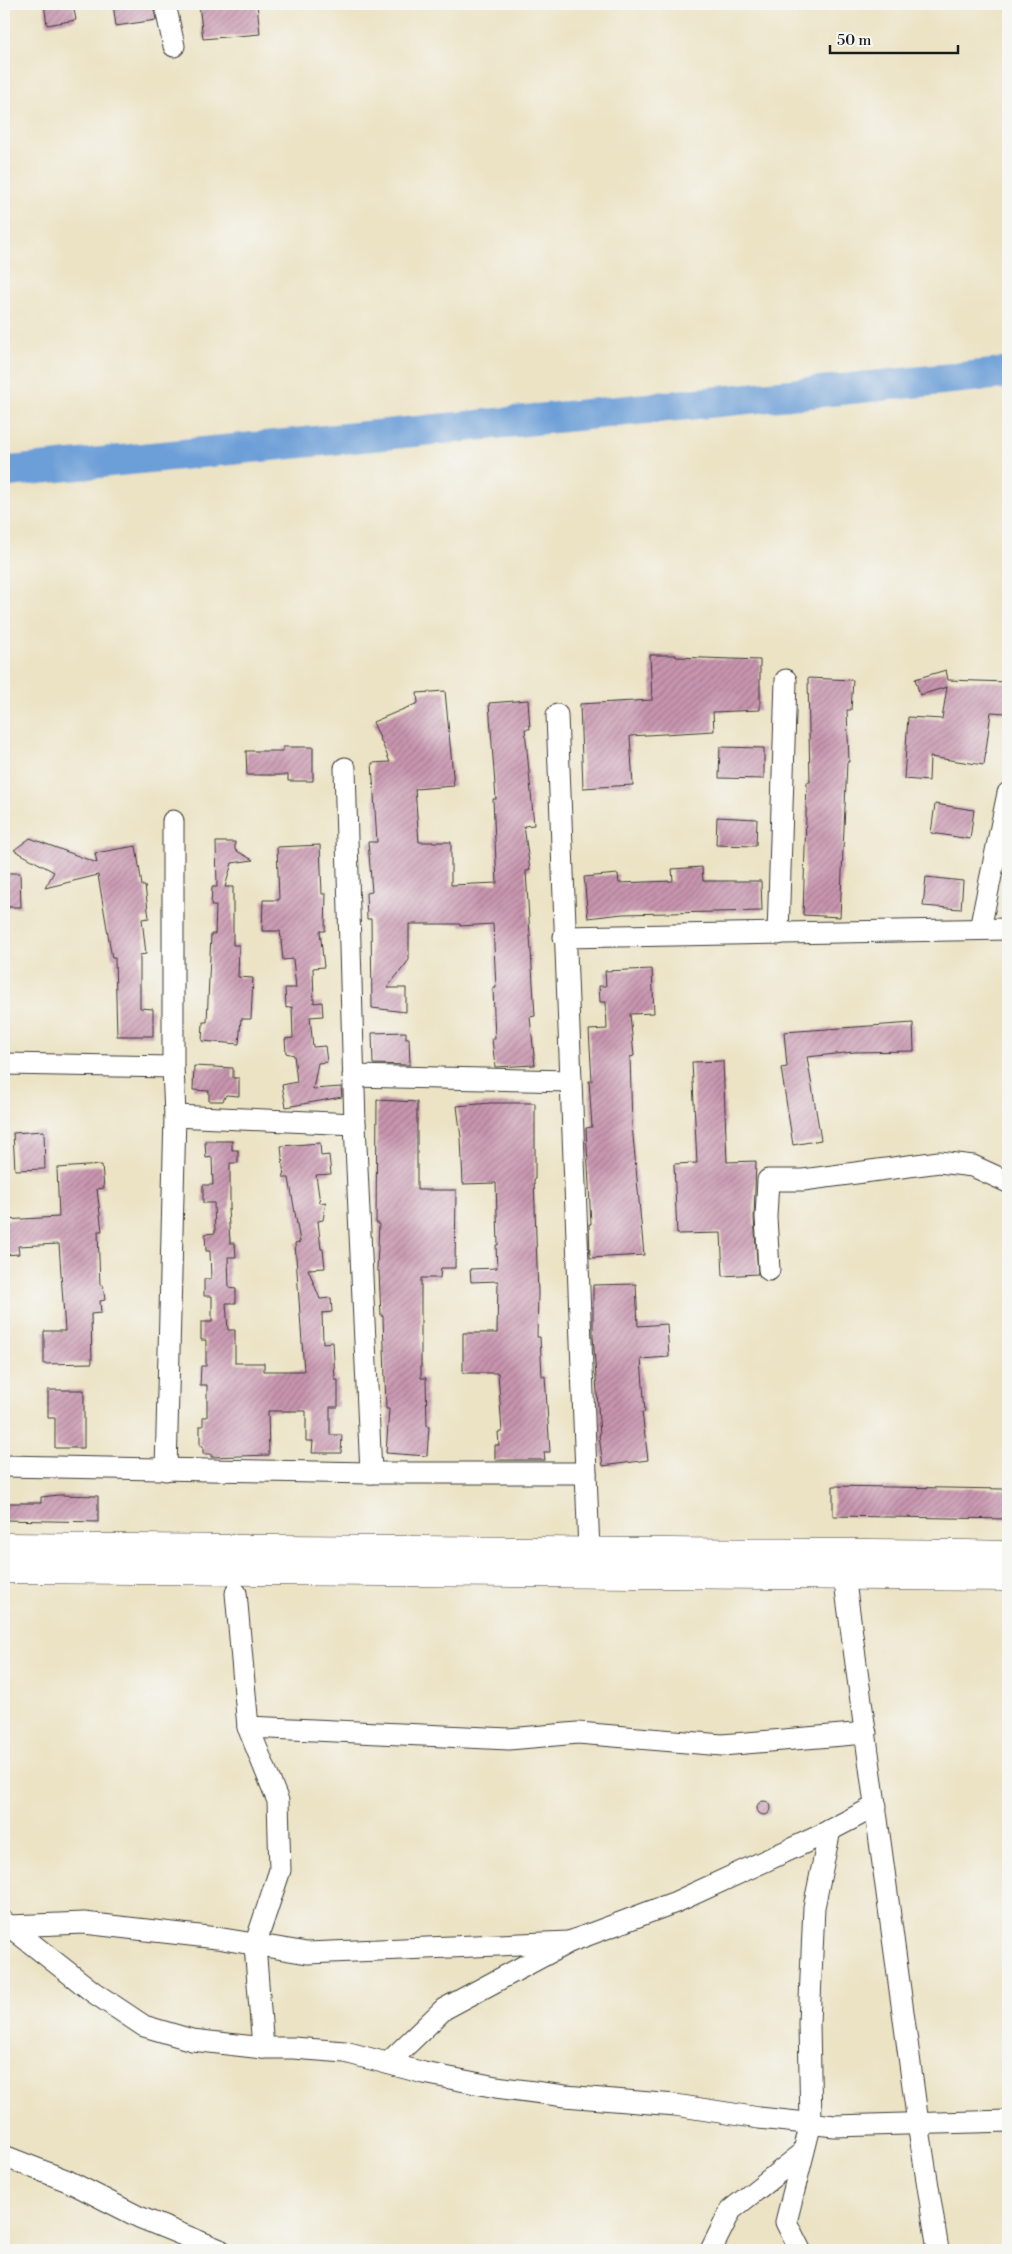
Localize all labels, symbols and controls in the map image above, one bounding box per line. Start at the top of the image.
scale bar [830,22,957,54]
text: 50 m [837,31,871,50]

